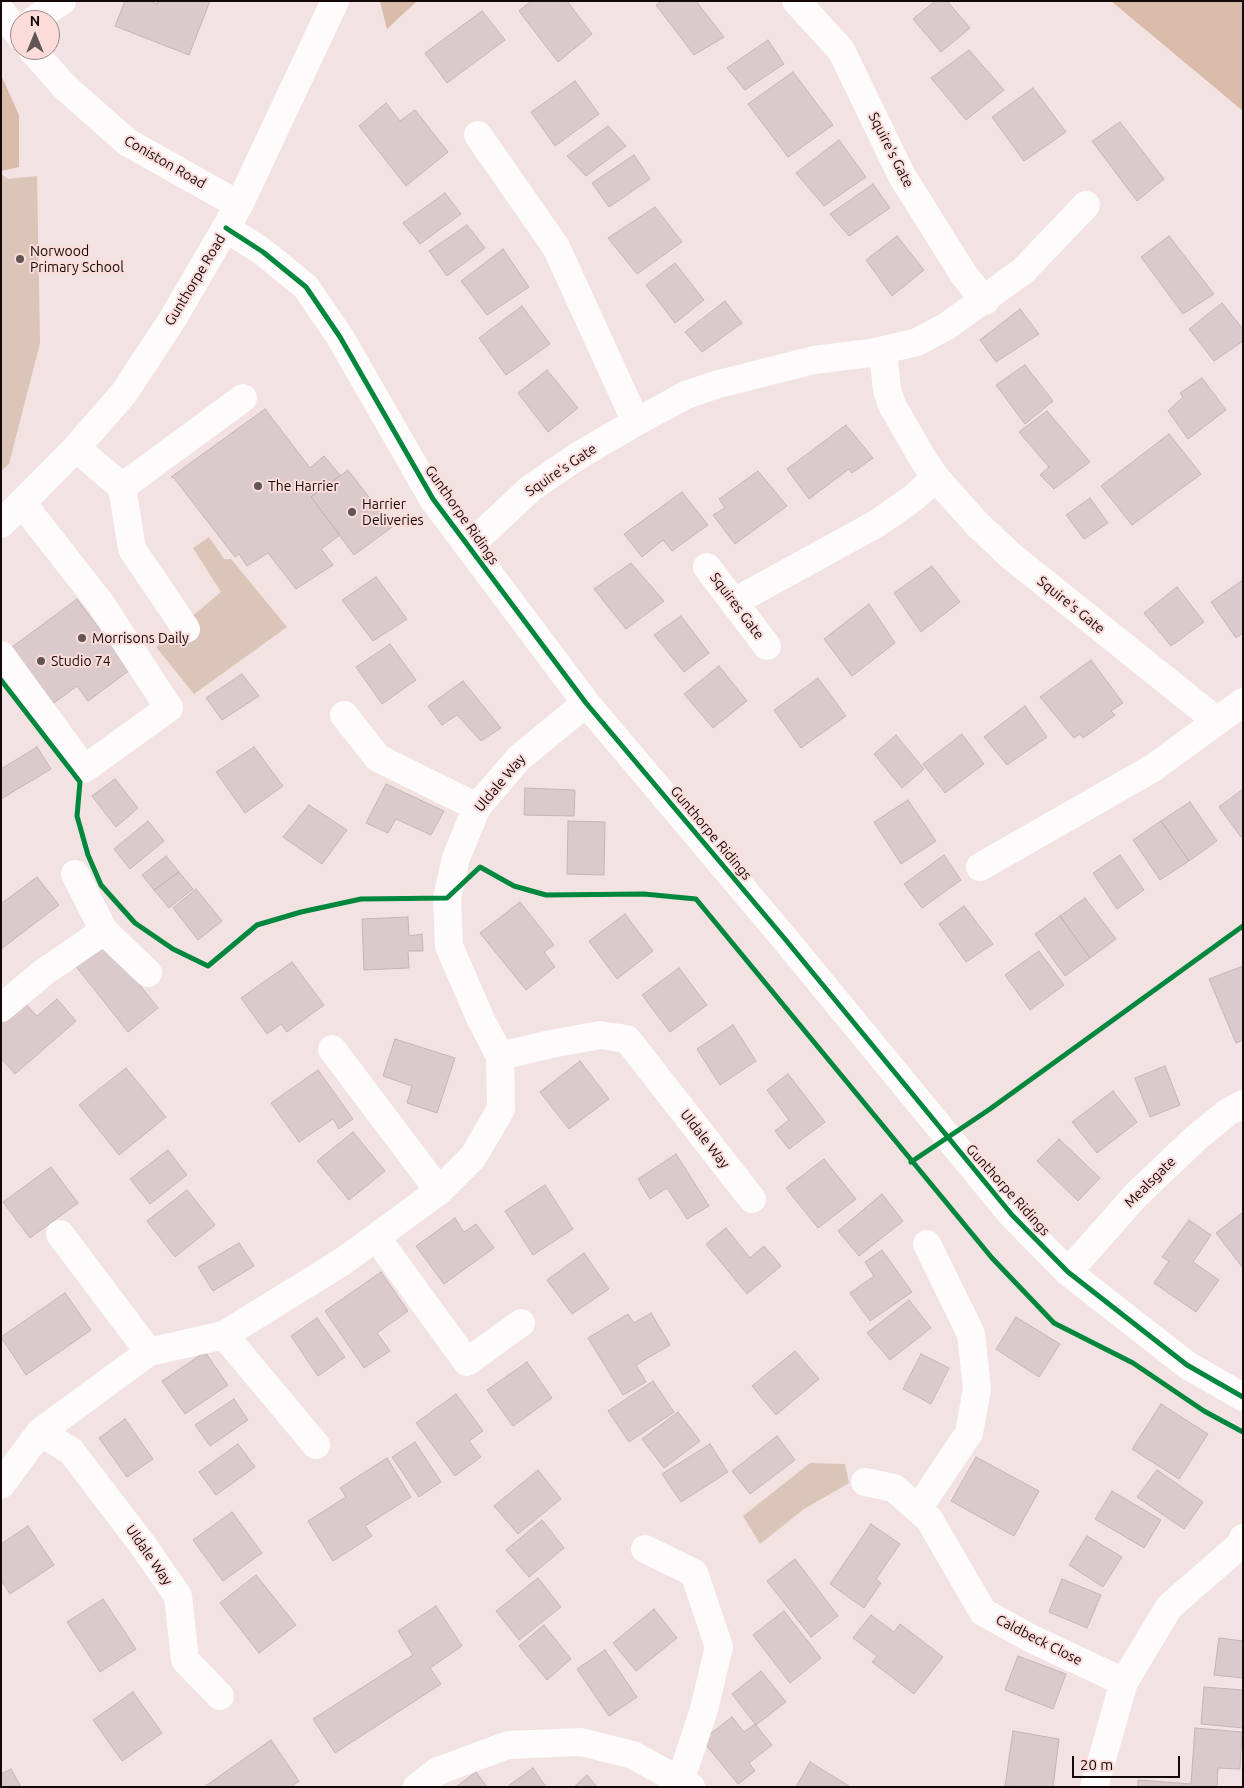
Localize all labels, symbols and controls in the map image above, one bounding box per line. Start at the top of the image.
north arrow [10,10,60,60]
text: N [30,13,40,29]
street label: Squire's Gate [865,110,917,190]
street label: Coniston Road [121,132,209,192]
street label: Gunthorpe Road [161,231,229,329]
place label: Norwood Primary School [30,243,124,276]
marker: Norwood Primary School [14,253,26,265]
street label: Squire's Gate [522,440,600,500]
street label: Gunthorpe Ridings [421,462,503,568]
place label: The Harrier [268,478,339,494]
marker: The Harrier [252,480,264,492]
place label: Harrier Deliveries [362,496,424,528]
marker: Harrier Deliveries [346,506,358,518]
street label: Squires Gate [707,569,767,643]
street label: Squire's Gate [1034,573,1108,637]
place label: Morrisons Daily [92,630,189,646]
marker: Morrisons Daily [76,632,88,644]
place label: Studio 74 [51,653,111,669]
marker: Studio 74 [35,655,47,667]
street label: Uldale Way [471,751,529,815]
street label: Gunthorpe Ridings [667,783,755,883]
street label: Uldale Way [677,1106,733,1172]
street label: Gunthorpe Ridings [963,1141,1053,1239]
street label: Mealsgate [1121,1153,1179,1211]
street label: Uldale Way [122,1522,176,1588]
street label: Caldbeck Close [993,1611,1085,1669]
scale bar [1074,1746,1182,1778]
text: 20 m [1080,1756,1113,1773]

